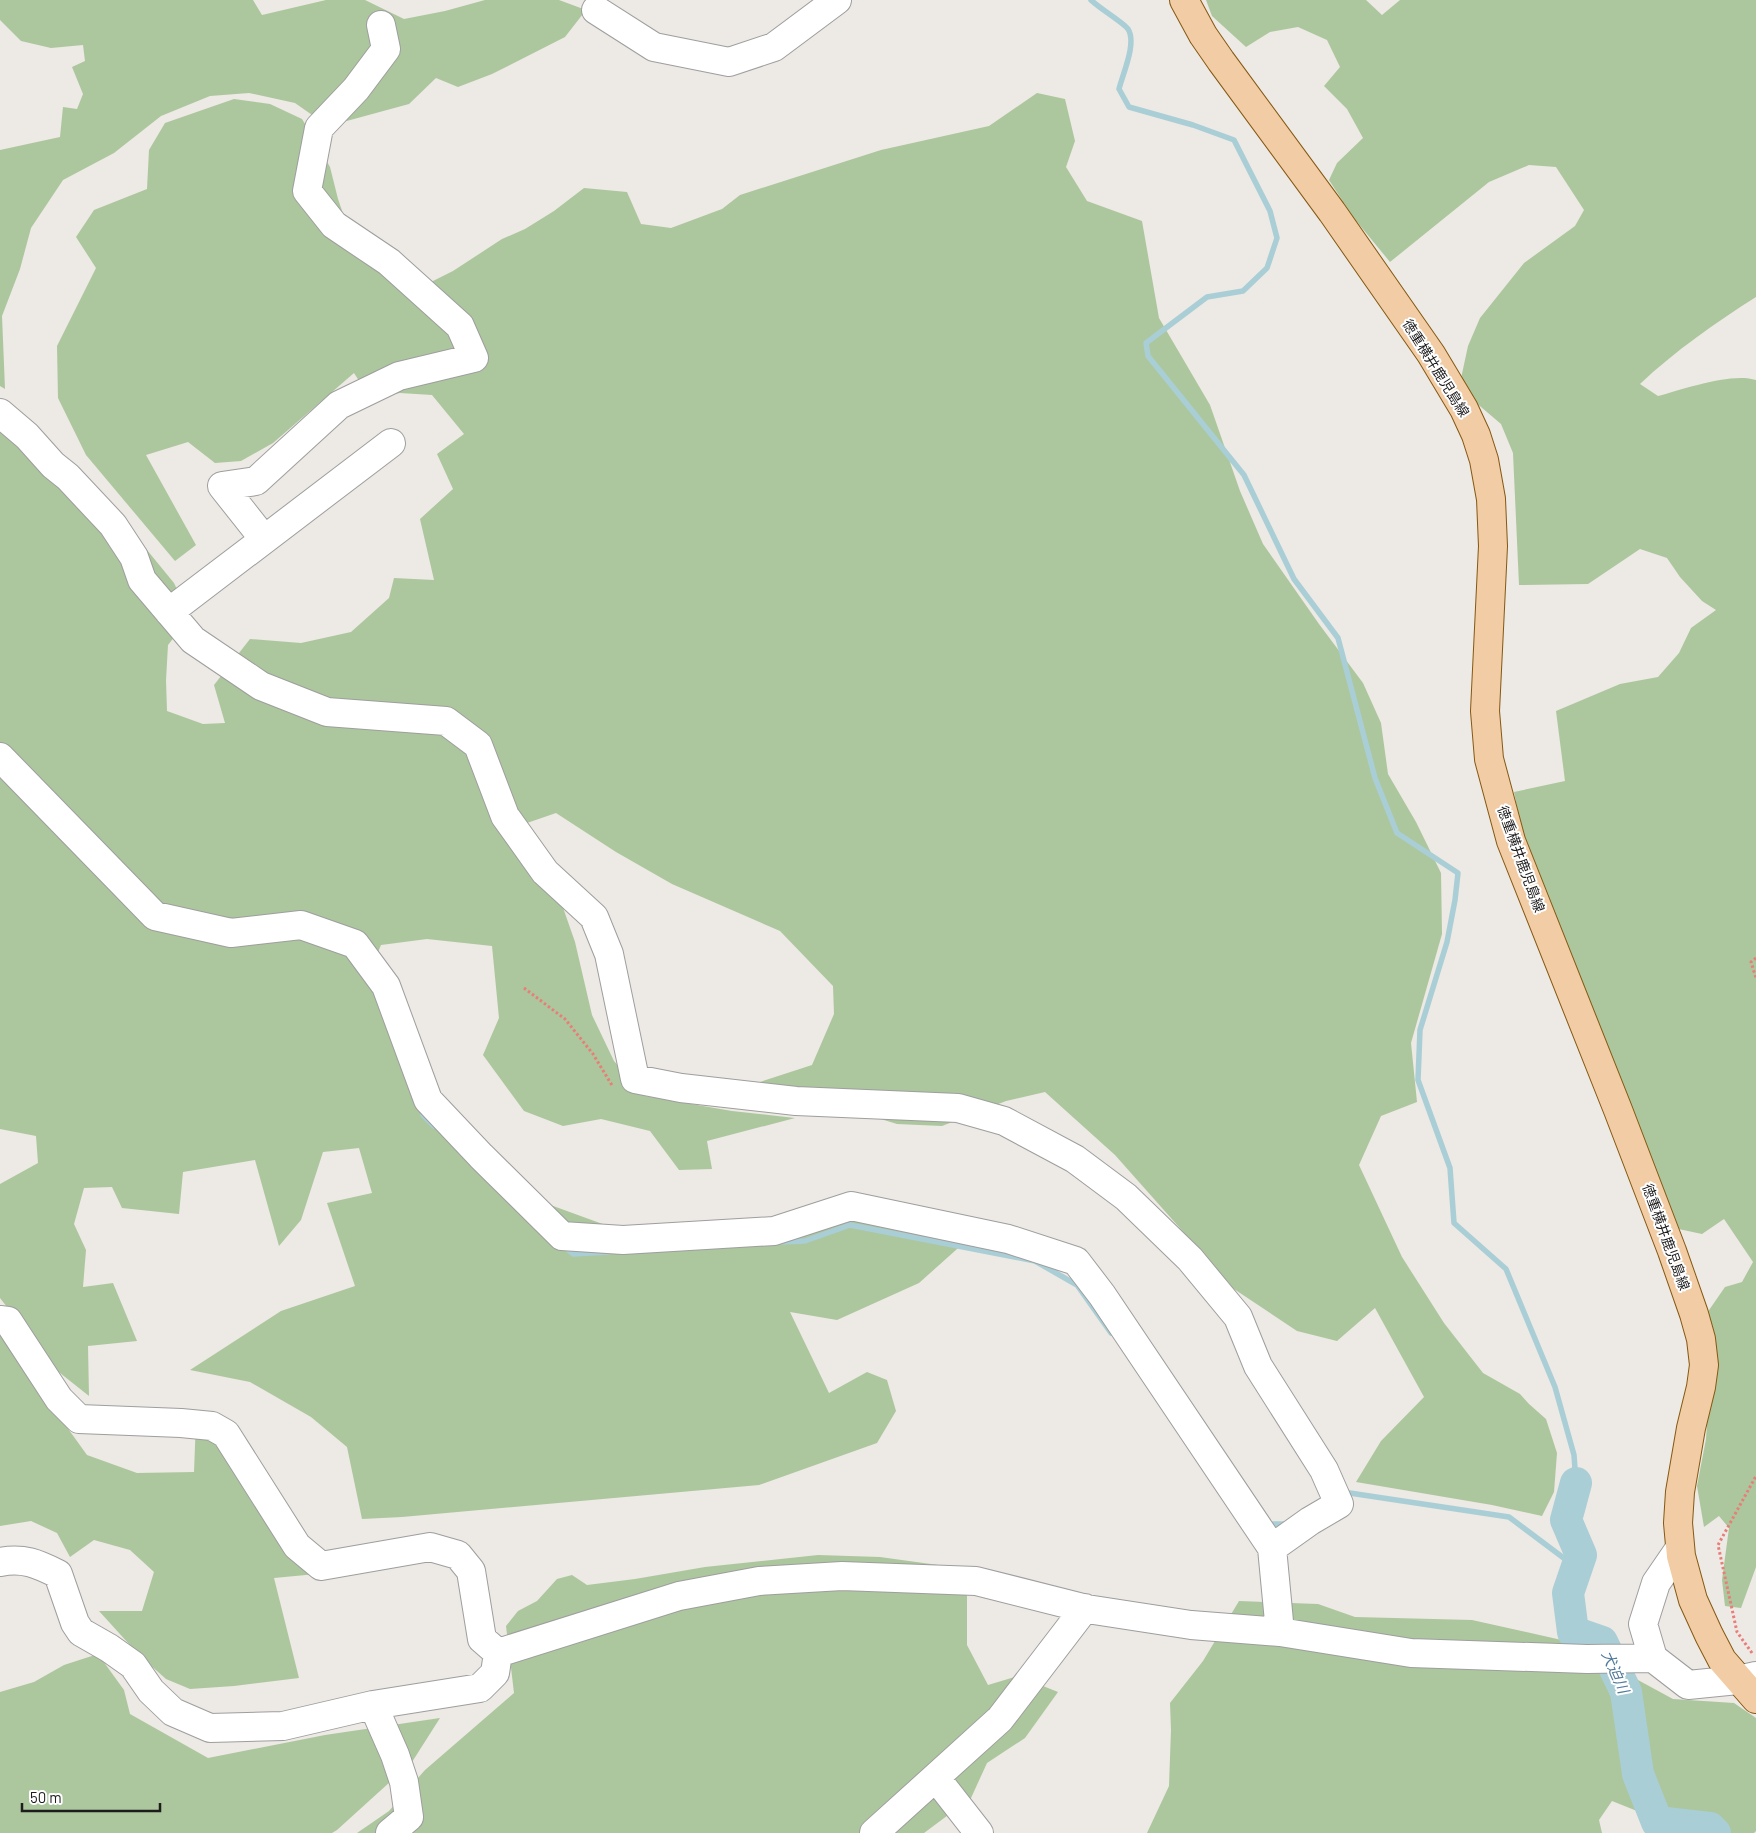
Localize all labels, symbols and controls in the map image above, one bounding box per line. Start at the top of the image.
street label: 徳重横井鹿児島線 [1400,316,1473,420]
street label: 徳重横井鹿児島線 [1494,803,1549,914]
street label: 徳重横井鹿児島線 [1639,1181,1694,1292]
water label: 犬迫川 [1599,1647,1634,1698]
scale bar [22,1780,160,1812]
text: 50 m [30,1788,62,1806]

